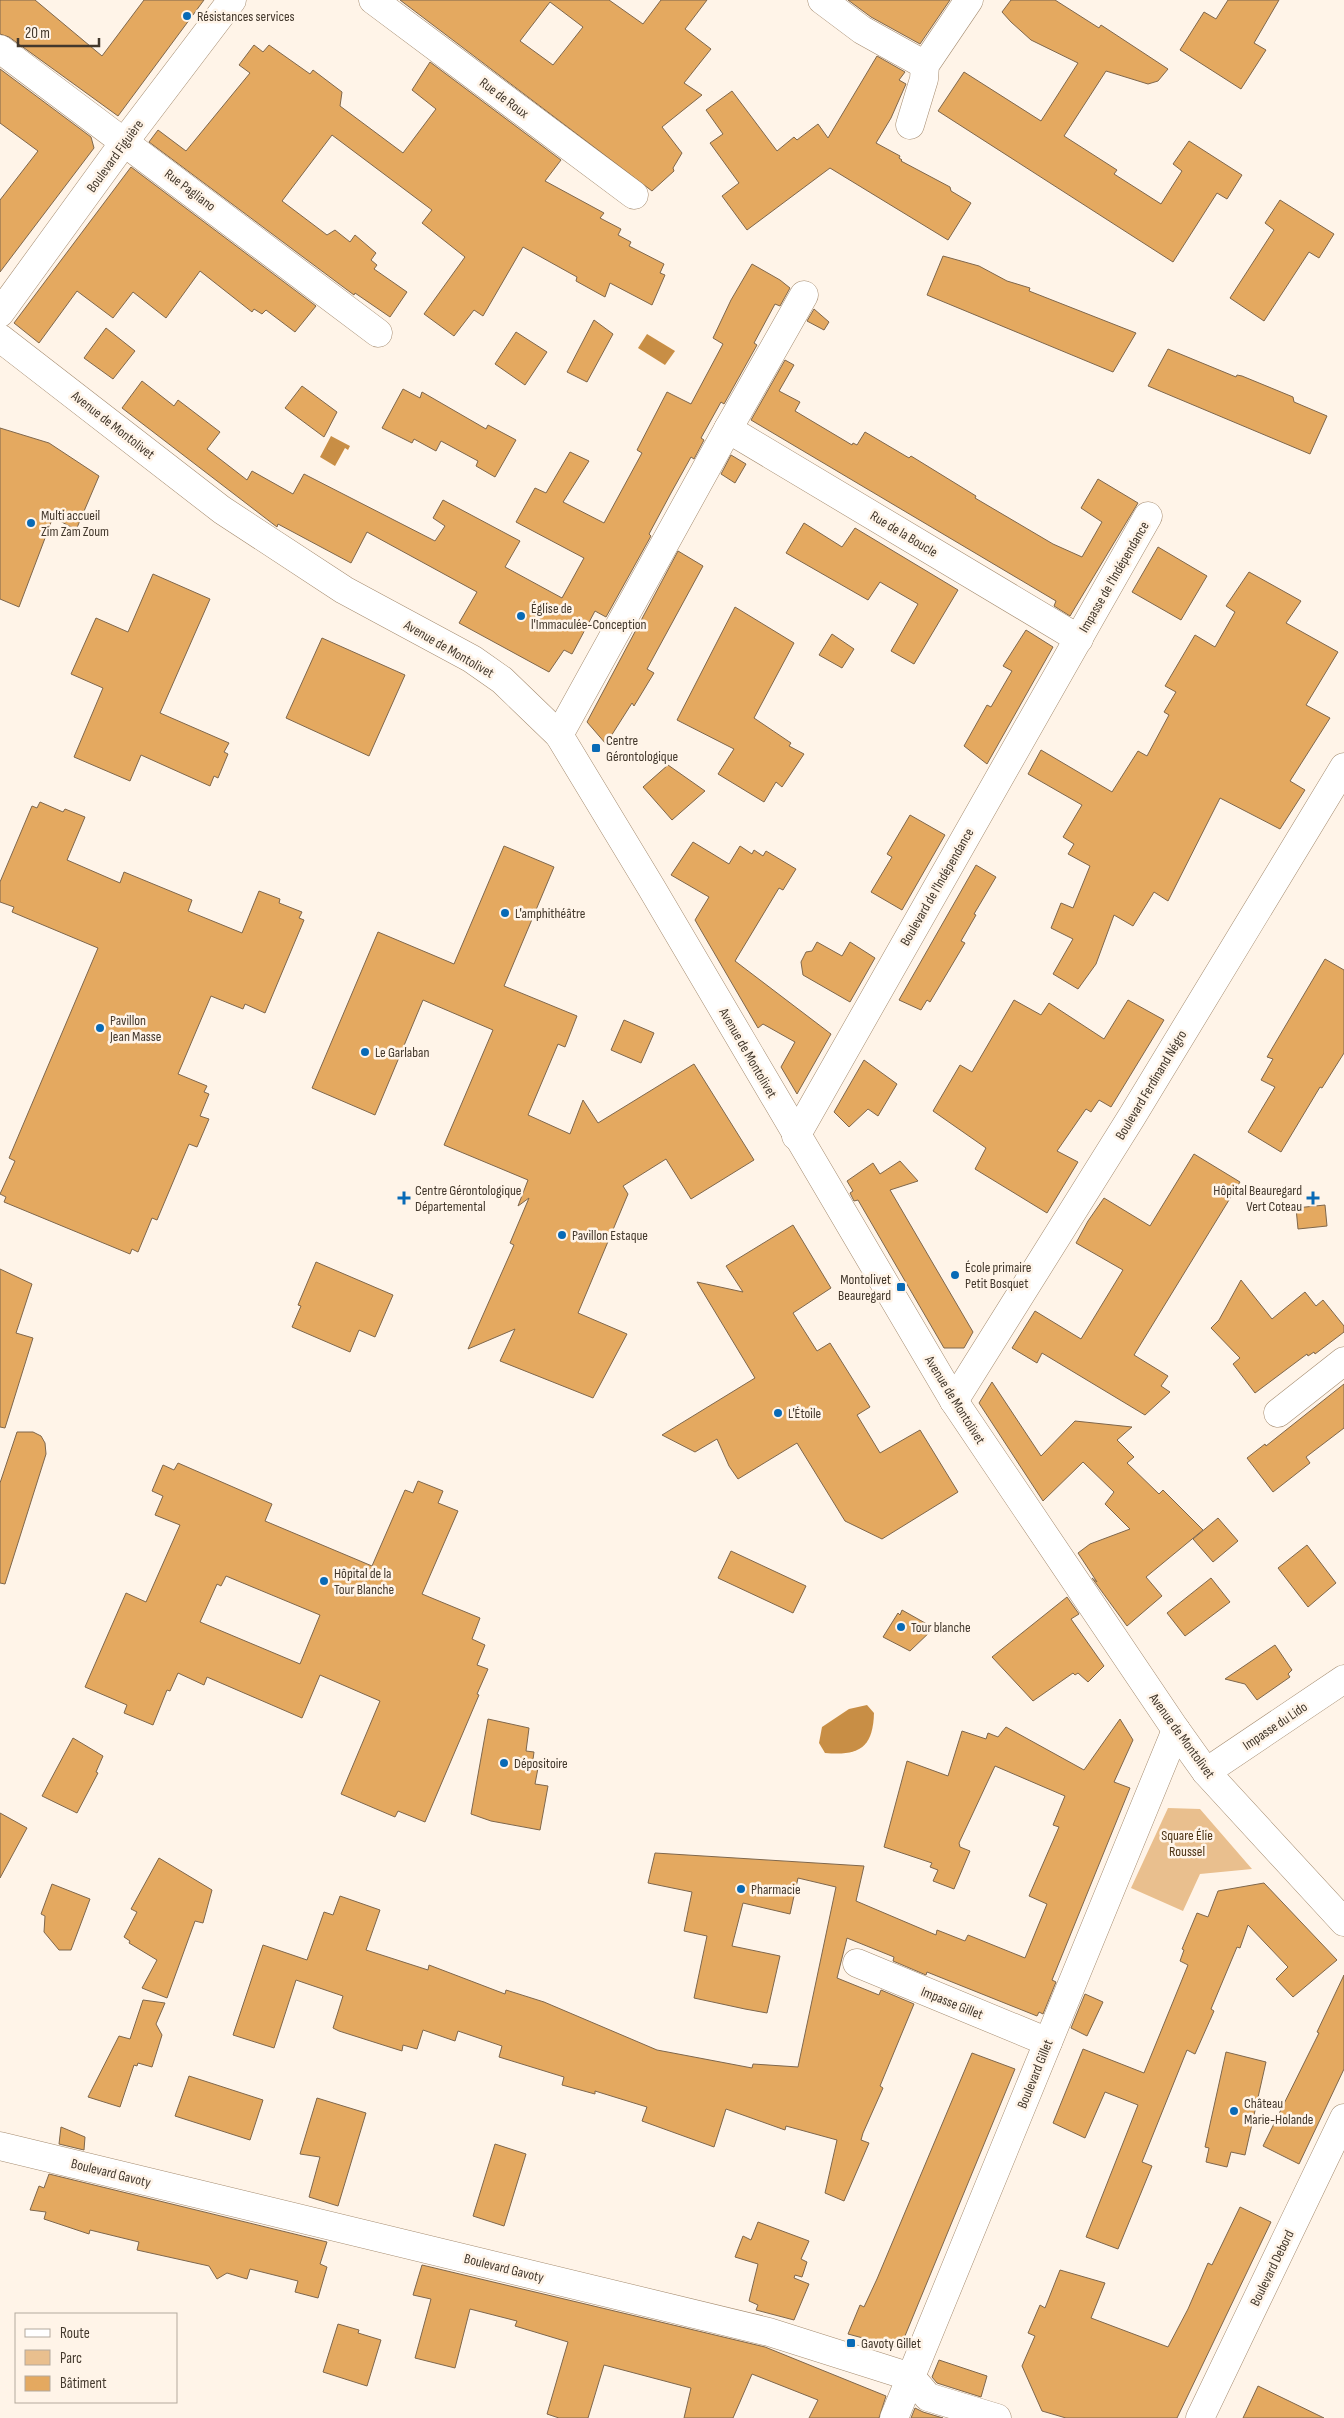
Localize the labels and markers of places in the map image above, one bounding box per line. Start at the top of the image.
place label: Résistances services [197,8,295,25]
marker: Résistances services [181,10,193,22]
place label: Multi accueil Zim Zam Zoum [41,507,109,540]
marker: Multi accueil Zim Zam Zoum [25,517,37,529]
place label: Église de l'Immaculée-Conception [531,600,647,633]
marker: Église de l'Immaculée-Conception [515,610,527,622]
place label: Centre Gérontologique [606,732,678,765]
marker: Centre Gérontologique [590,742,602,754]
place label: L'amphithéâtre [515,905,585,922]
marker: L'amphithéâtre [499,907,511,919]
place label: Pavillon Jean Masse [109,1012,161,1045]
marker: Pavillon Jean Masse [94,1022,106,1034]
place label: Le Garlaban [375,1044,429,1061]
marker: Le Garlaban [359,1046,371,1058]
place label: Centre Gérontologique Départemental [415,1182,521,1215]
place label: Hôpital Beauregard Vert Coteau [1213,1182,1302,1215]
marker: Centre Gérontologique Départemental [397,1191,411,1205]
marker: Hôpital Beauregard Vert Coteau [1306,1191,1320,1205]
place label: Pavillon Estaque [572,1227,648,1244]
marker: Pavillon Estaque [556,1229,568,1241]
place label: École primaire Petit Bosquet [965,1259,1031,1292]
marker: École primaire Petit Bosquet [949,1269,961,1281]
place label: Montolivet Beauregard [838,1271,891,1304]
marker: Montolivet Beauregard [895,1281,907,1293]
place label: L'Étoile [788,1405,821,1422]
marker: L'Étoile [772,1407,784,1419]
place label: Hôpital de la Tour Blanche [334,1565,394,1598]
marker: Hôpital de la Tour Blanche [318,1575,330,1587]
place label: Tour blanche [911,1619,971,1636]
marker: Tour blanche [895,1621,907,1633]
place label: Dépositoire [514,1755,568,1772]
marker: Dépositoire [498,1757,510,1769]
place label: Pharmacie [751,1881,801,1898]
marker: Pharmacie [735,1883,747,1895]
place label: Château Marie-Holande [1244,2095,1313,2128]
marker: Château Marie-Holande [1228,2105,1240,2117]
place label: Gavoty Gillet [861,2335,921,2352]
marker: Gavoty Gillet [845,2337,857,2349]

